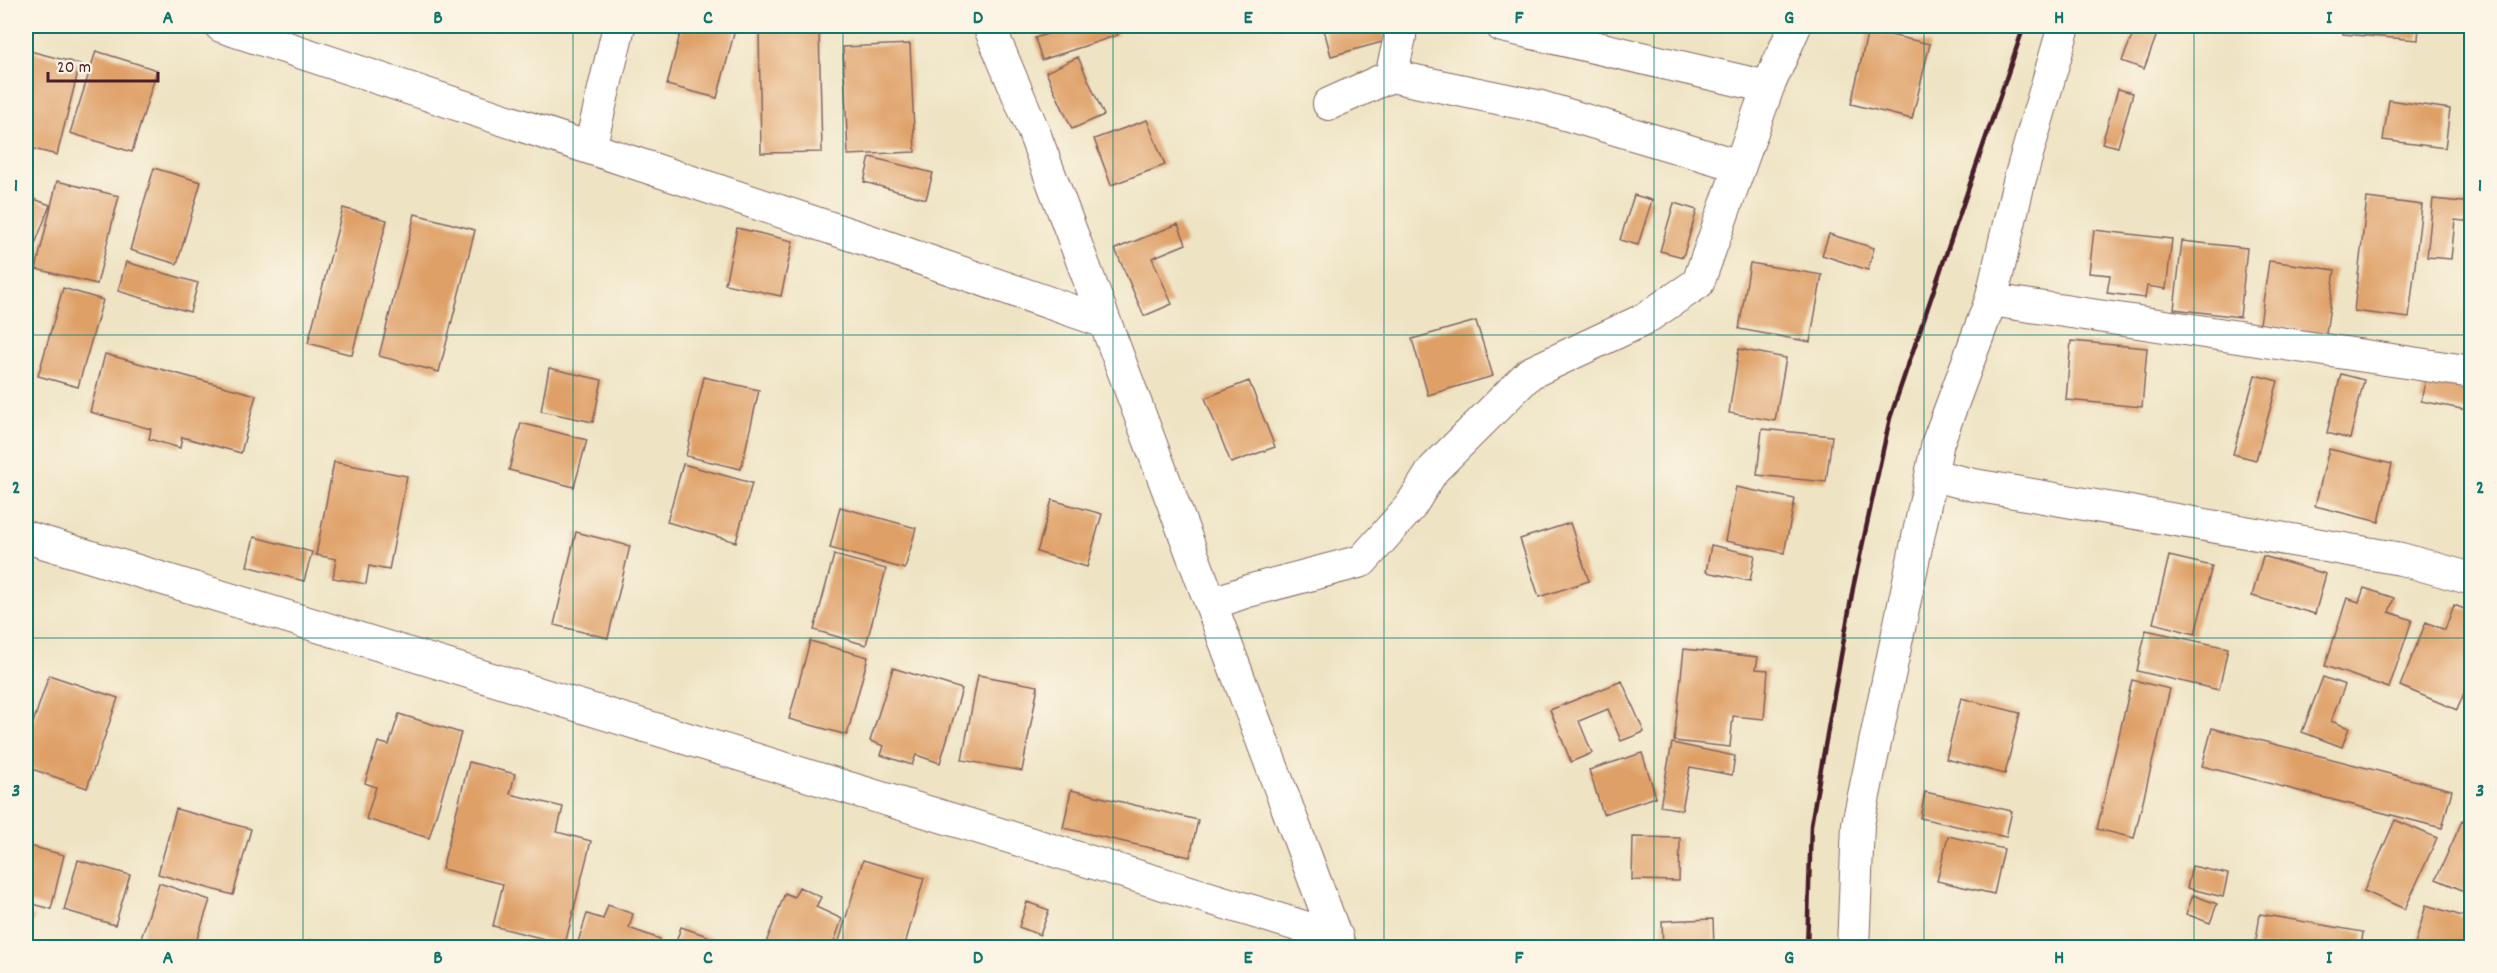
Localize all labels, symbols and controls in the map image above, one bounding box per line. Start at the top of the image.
text: A [163,5,174,33]
text: B [433,5,443,33]
text: C [703,5,713,33]
text: D [973,5,984,33]
text: E [1243,5,1253,33]
text: F [1515,5,1525,33]
text: G [1784,5,1794,33]
text: H [2054,5,2064,33]
text: I [2326,5,2333,33]
scale bar [48,45,158,83]
text: 20 m [57,56,91,81]
text: 1 [14,173,18,201]
text: 1 [2478,173,2482,201]
text: 2 [12,475,20,503]
text: 2 [2476,475,2484,503]
text: 3 [12,778,20,806]
text: 3 [2476,778,2484,806]
text: A [163,945,174,973]
text: B [433,945,443,973]
text: C [703,945,713,973]
text: D [973,945,984,973]
text: E [1243,945,1253,973]
text: F [1515,945,1525,973]
text: G [1784,945,1794,973]
text: H [2054,945,2064,973]
text: I [2326,945,2333,973]

